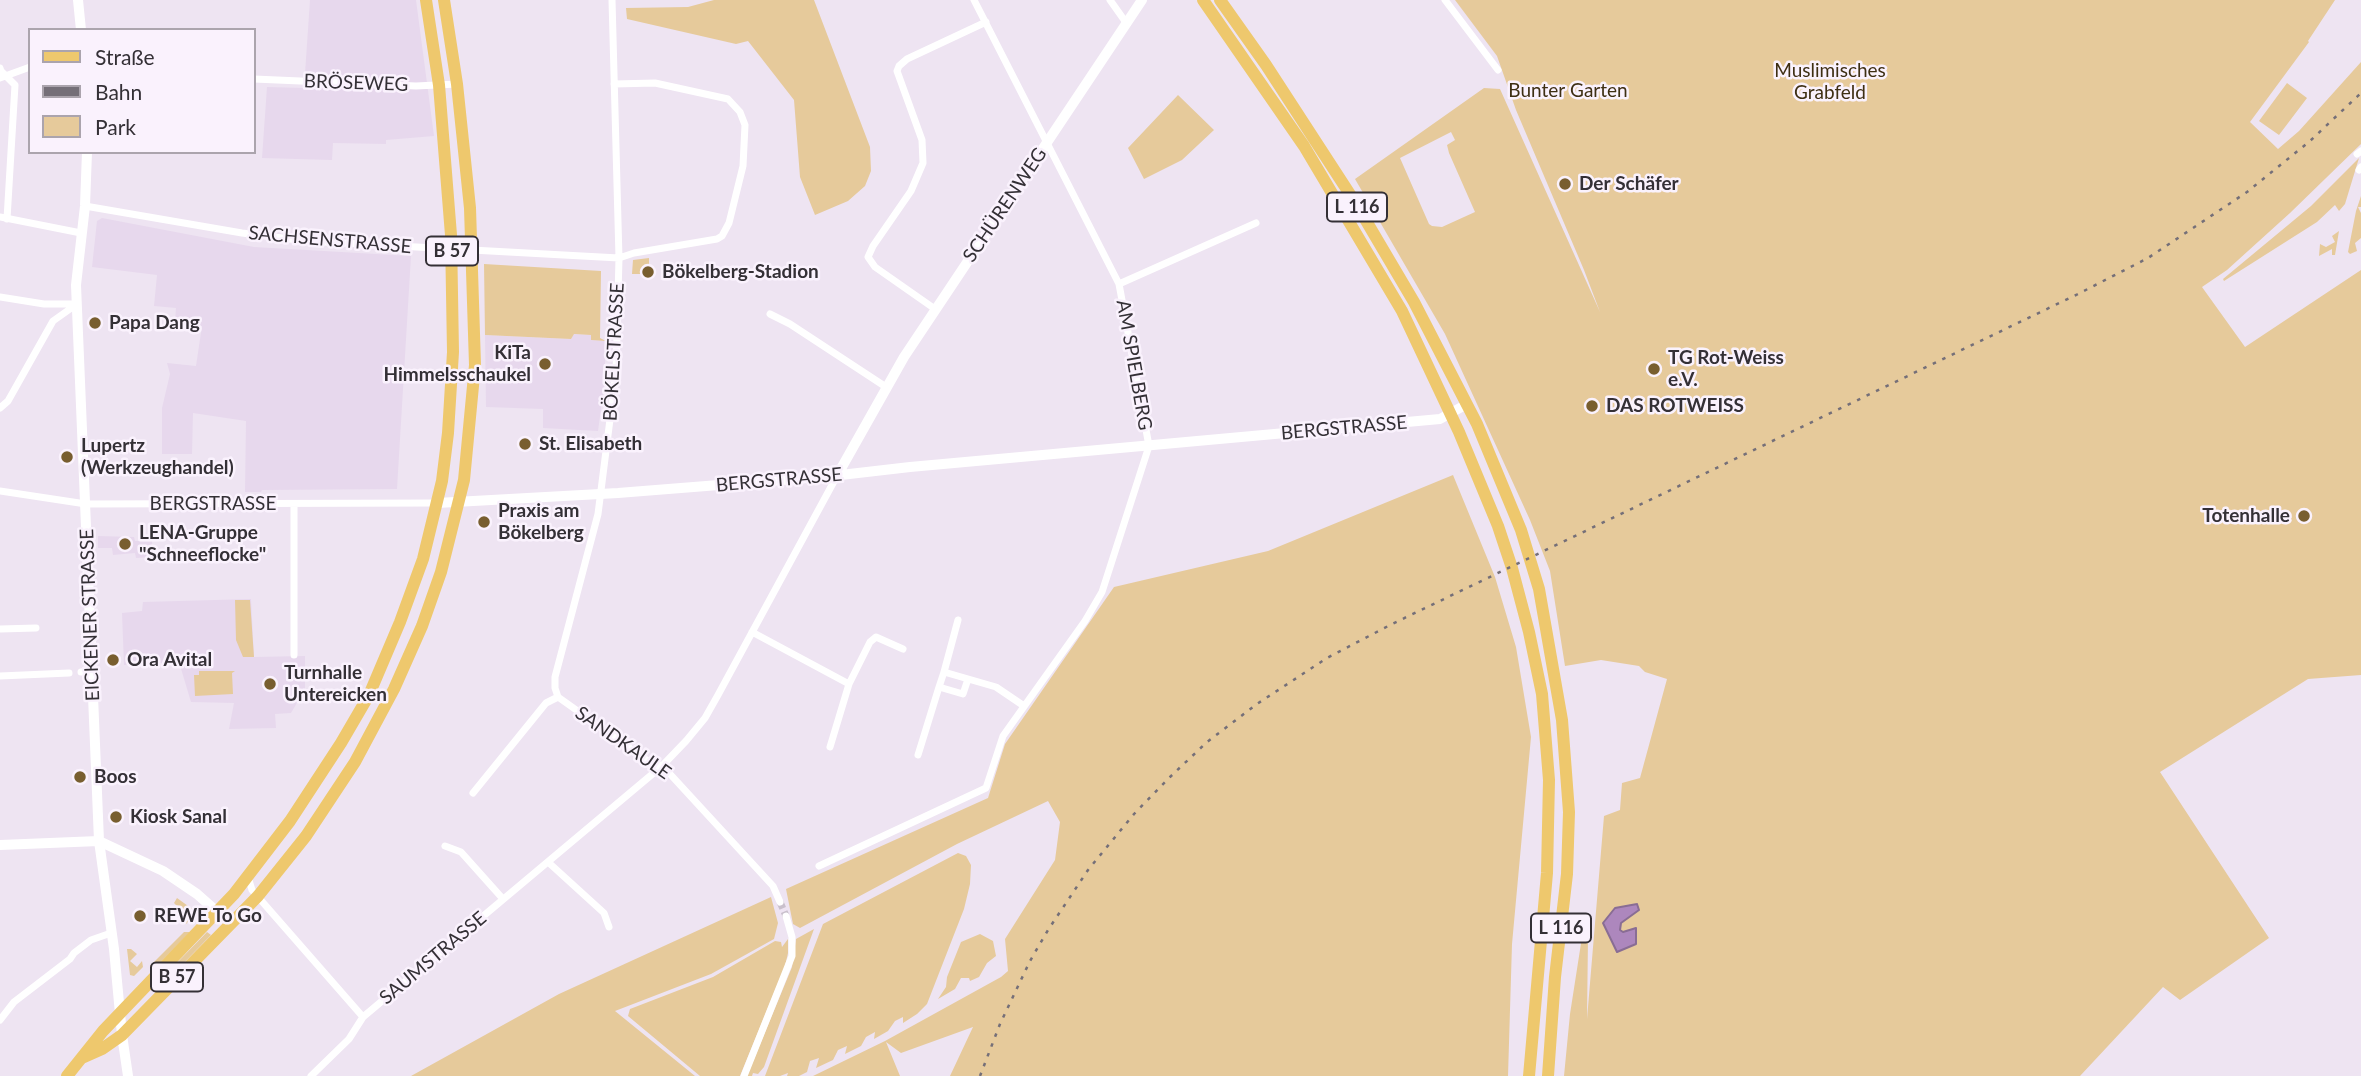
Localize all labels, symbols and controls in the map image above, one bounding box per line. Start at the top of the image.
legend [28,28,256,154]
text: Straße [95,44,155,69]
park label: Muslimisches Grabfeld [1774,60,1886,104]
street label: BRÖSEWEG [303,70,409,96]
text: Bahn [95,79,142,104]
park label: Bunter Garten [1508,80,1628,102]
text: Park [95,114,136,139]
street label: SCHÜRENWEG [958,143,1052,267]
place label: Der Schäfer [1579,173,1679,195]
marker: Der Schäfer [1557,176,1573,192]
road number: L 116 [1327,192,1387,222]
street label: SACHSENSTRASSE [248,222,412,258]
road number: B 57 [426,236,478,265]
place label: Bökelberg-Stadion [662,261,819,283]
marker: Bökelberg-Stadion [640,264,656,280]
street label: BÖKELSTRASSE [599,282,629,422]
street label: AM SPIELBERG [1111,298,1157,432]
place label: Papa Dang [109,312,200,334]
marker: Papa Dang [87,315,103,331]
place label: KiTa Himmelsschaukel [384,342,531,386]
place label: TG Rot-Weiss e.V. [1668,347,1784,391]
marker: KiTa Himmelsschaukel [537,356,553,372]
marker: TG Rot-Weiss e.V. [1646,361,1662,377]
place label: DAS ROTWEISS [1606,395,1744,417]
marker: DAS ROTWEISS [1584,398,1600,414]
street label: BERGSTRASSE [1280,411,1408,445]
place label: St. Elisabeth [539,433,642,455]
place label: Lupertz (Werkzeughandel) [81,435,234,479]
marker: St. Elisabeth [517,436,533,452]
marker: Lupertz (Werkzeughandel) [59,449,75,465]
street label: BERGSTRASSE [715,463,843,497]
street label: BERGSTRASSE [150,493,276,515]
place label: Praxis am Bökelberg [498,500,584,544]
place label: Totenhalle [2202,505,2290,527]
marker: Totenhalle [2296,508,2312,524]
marker: Praxis am Bökelberg [476,514,492,530]
place label: LENA-Gruppe "Schneeflocke" [139,522,266,566]
street label: EICKENER STRASSE [76,528,104,702]
marker: LENA-Gruppe "Schneeflocke" [117,536,133,552]
place label: Ora Avital [127,649,212,671]
marker: Ora Avital [105,652,121,668]
place label: Turnhalle Untereicken [284,662,387,706]
marker: Turnhalle Untereicken [262,676,278,692]
street label: SANDKAULE [571,702,675,784]
place label: Boos [94,766,137,788]
marker: Boos [72,769,88,785]
place label: Kiosk Sanal [130,806,227,828]
marker: Kiosk Sanal [108,809,124,825]
place label: REWE To Go [154,905,262,927]
street label: SAUMSTRASSE [375,907,491,1009]
marker: REWE To Go [132,908,148,924]
road number: L 116 [1531,914,1591,943]
road number: B 57 [151,962,203,992]

